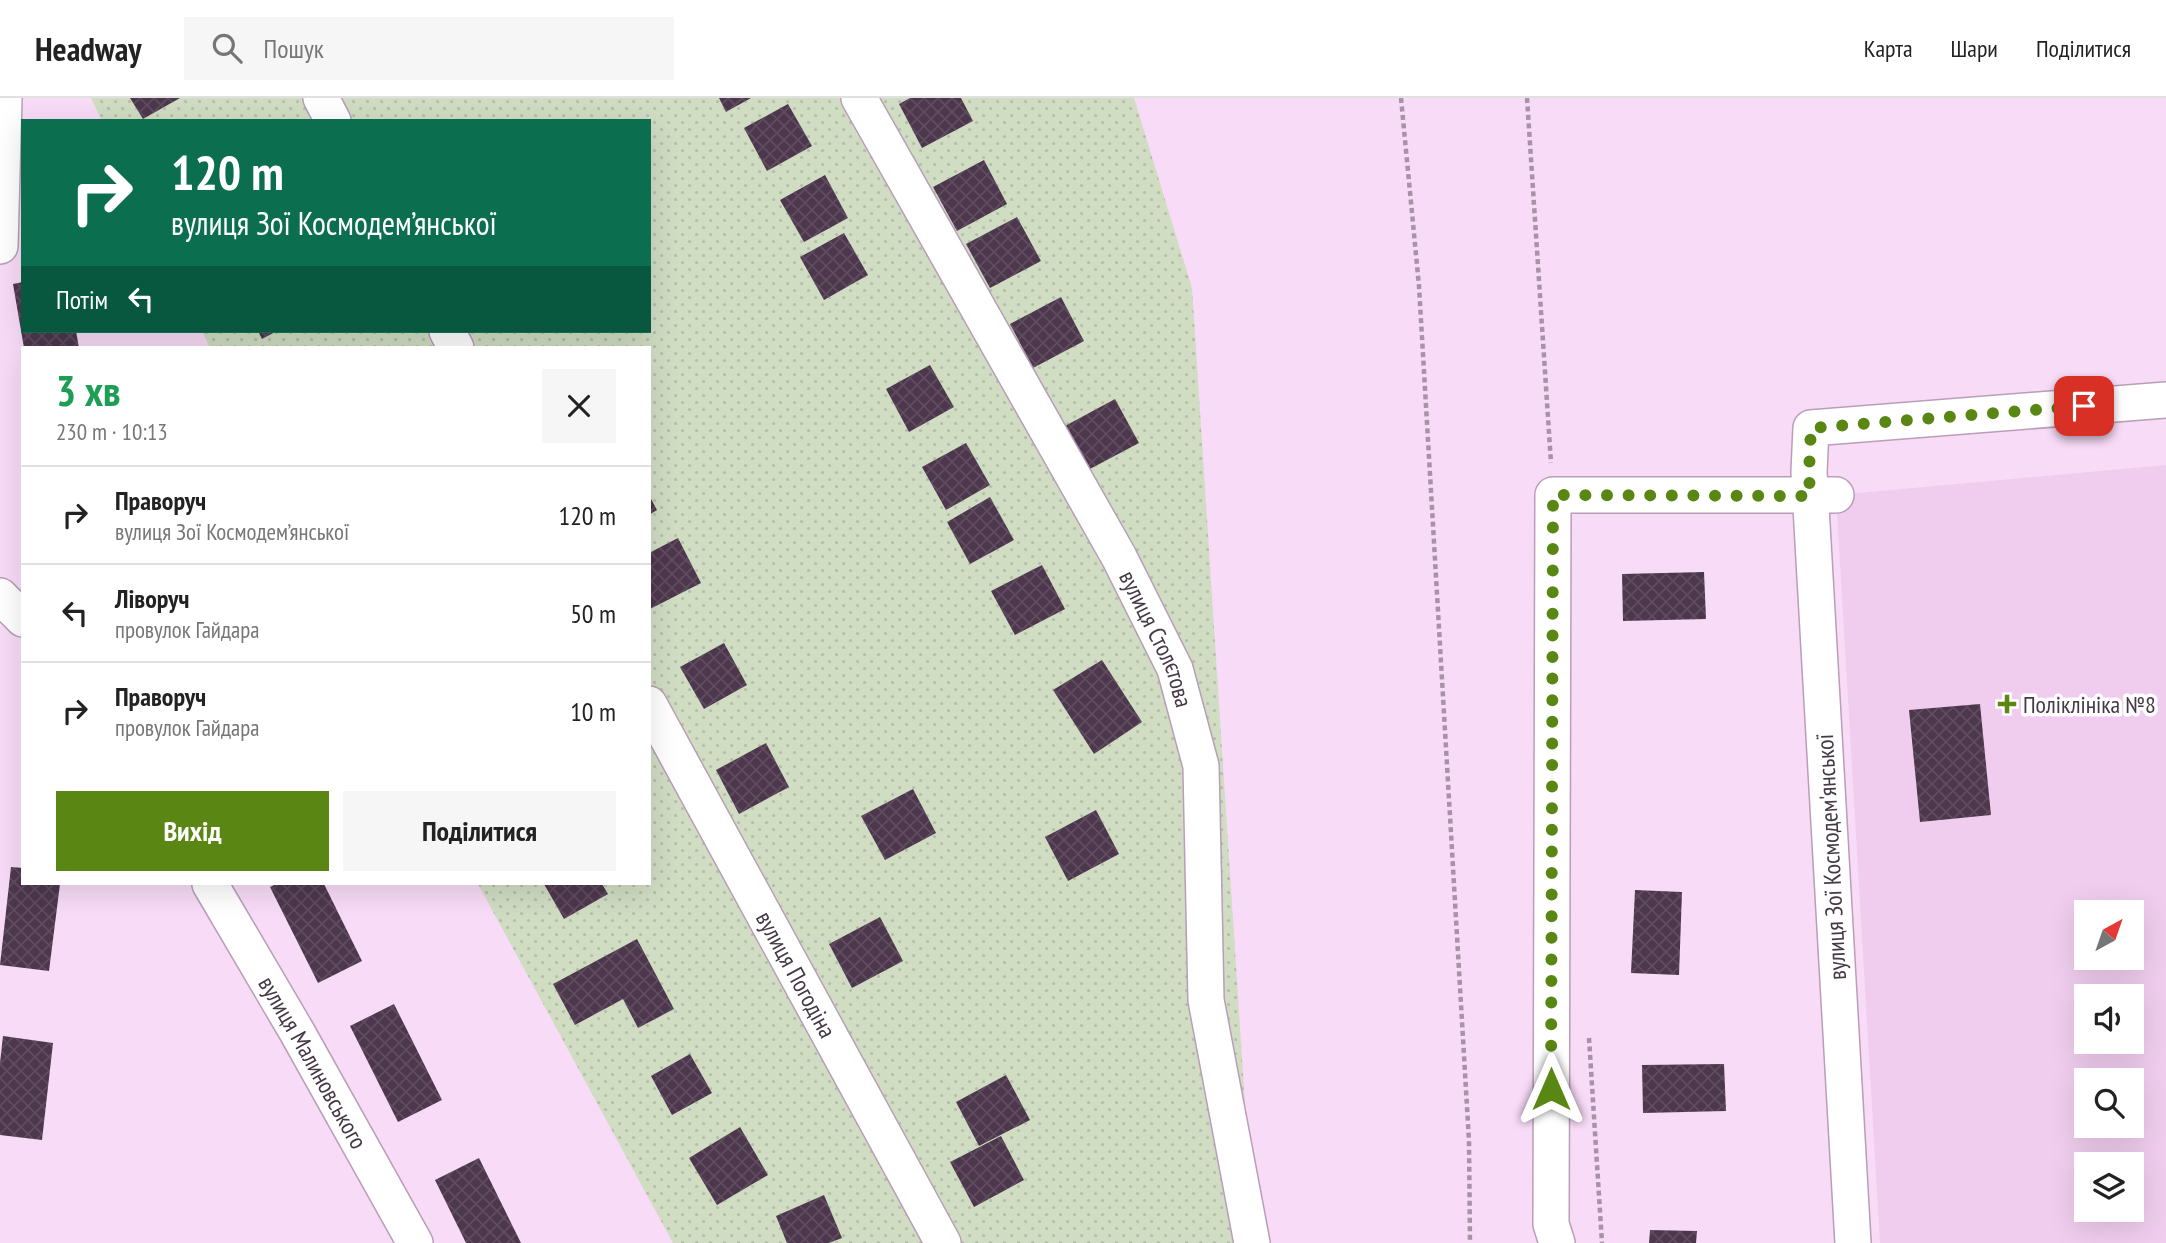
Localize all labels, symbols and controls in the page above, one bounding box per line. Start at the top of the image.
search box [184,17,674,80]
text: Headway [35,27,142,70]
icon: search [208,29,246,67]
text: Пошук [264,32,324,65]
text: Карта [1864,33,1913,64]
text: Шари [1951,33,1998,64]
text: Поділитися [2036,33,2131,64]
text: 120 m [171,140,284,204]
icon: right [56,147,147,238]
text: вулиця Зої Космодем’янської [171,202,497,244]
icon: left [122,280,160,318]
text: Потім [56,283,108,316]
text: 3 хв [56,363,121,418]
button: close [542,369,616,443]
pin [2054,376,2114,436]
icon: arrive [2065,387,2103,425]
text: 230 m · 10:13 [56,417,168,446]
text: Праворуч [115,484,206,517]
icon: right [56,496,94,534]
text: 120 m [558,499,616,532]
text: вулиця Зої Космодем’янської [115,517,349,546]
street label: вулиця Столєтова [1113,565,1200,711]
text: Ліворуч [115,582,189,615]
icon: left [56,594,94,632]
text: 50 m [570,597,616,630]
text: провулок Гайдара [115,615,259,644]
text: Праворуч [115,680,206,713]
place label: Поліклініка №8 [2023,689,2156,720]
icon: right [56,692,94,730]
marker: Поліклініка №8 [1997,694,2017,714]
text: 10 m [570,695,616,728]
text: провулок Гайдара [115,713,259,742]
street label: вулиця Зої Космодем'янської [1809,733,1853,981]
button: Вихід [56,791,329,871]
button: Поділитися [343,791,616,871]
north arrow [2074,900,2144,970]
map controls [2074,900,2144,1222]
street label: вулиця Погодіна [749,906,844,1043]
street label: вулиця Малиновського [252,970,375,1154]
button: sound [2074,984,2144,1054]
position arrow [1514,1052,1588,1126]
button: search [2074,1068,2144,1138]
button: layers [2074,1152,2144,1222]

